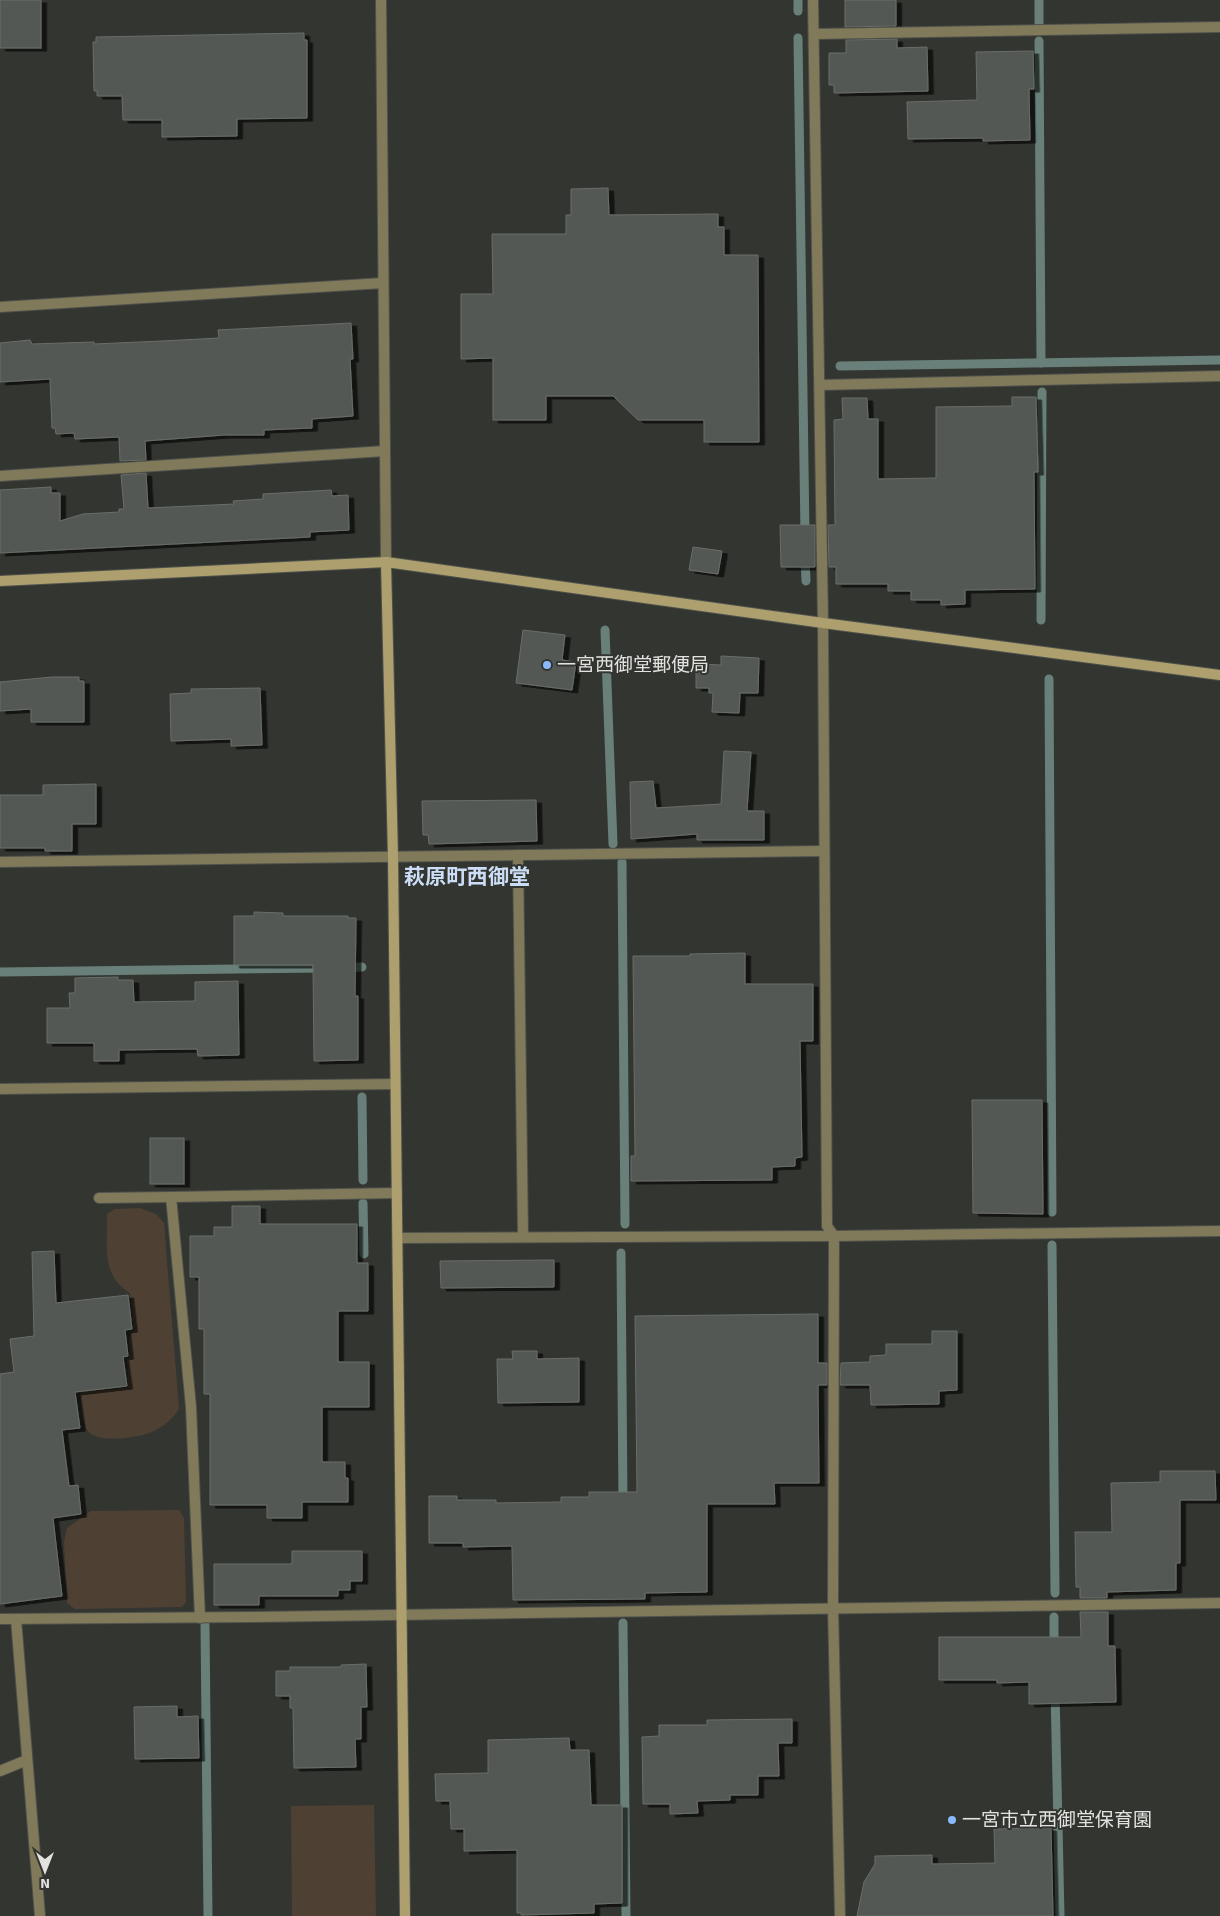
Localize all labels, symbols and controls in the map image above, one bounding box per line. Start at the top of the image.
place label: 一宮西御堂郵便局 [557,653,709,677]
marker: 一宮西御堂郵便局 [541,659,553,671]
district label: 萩原町西御堂 [404,864,530,890]
place label: 一宮市立西御堂保育園 [962,1808,1152,1832]
marker: 一宮市立西御堂保育園 [946,1814,958,1826]
north arrow [20,1846,70,1896]
text: N [40,1875,50,1892]

